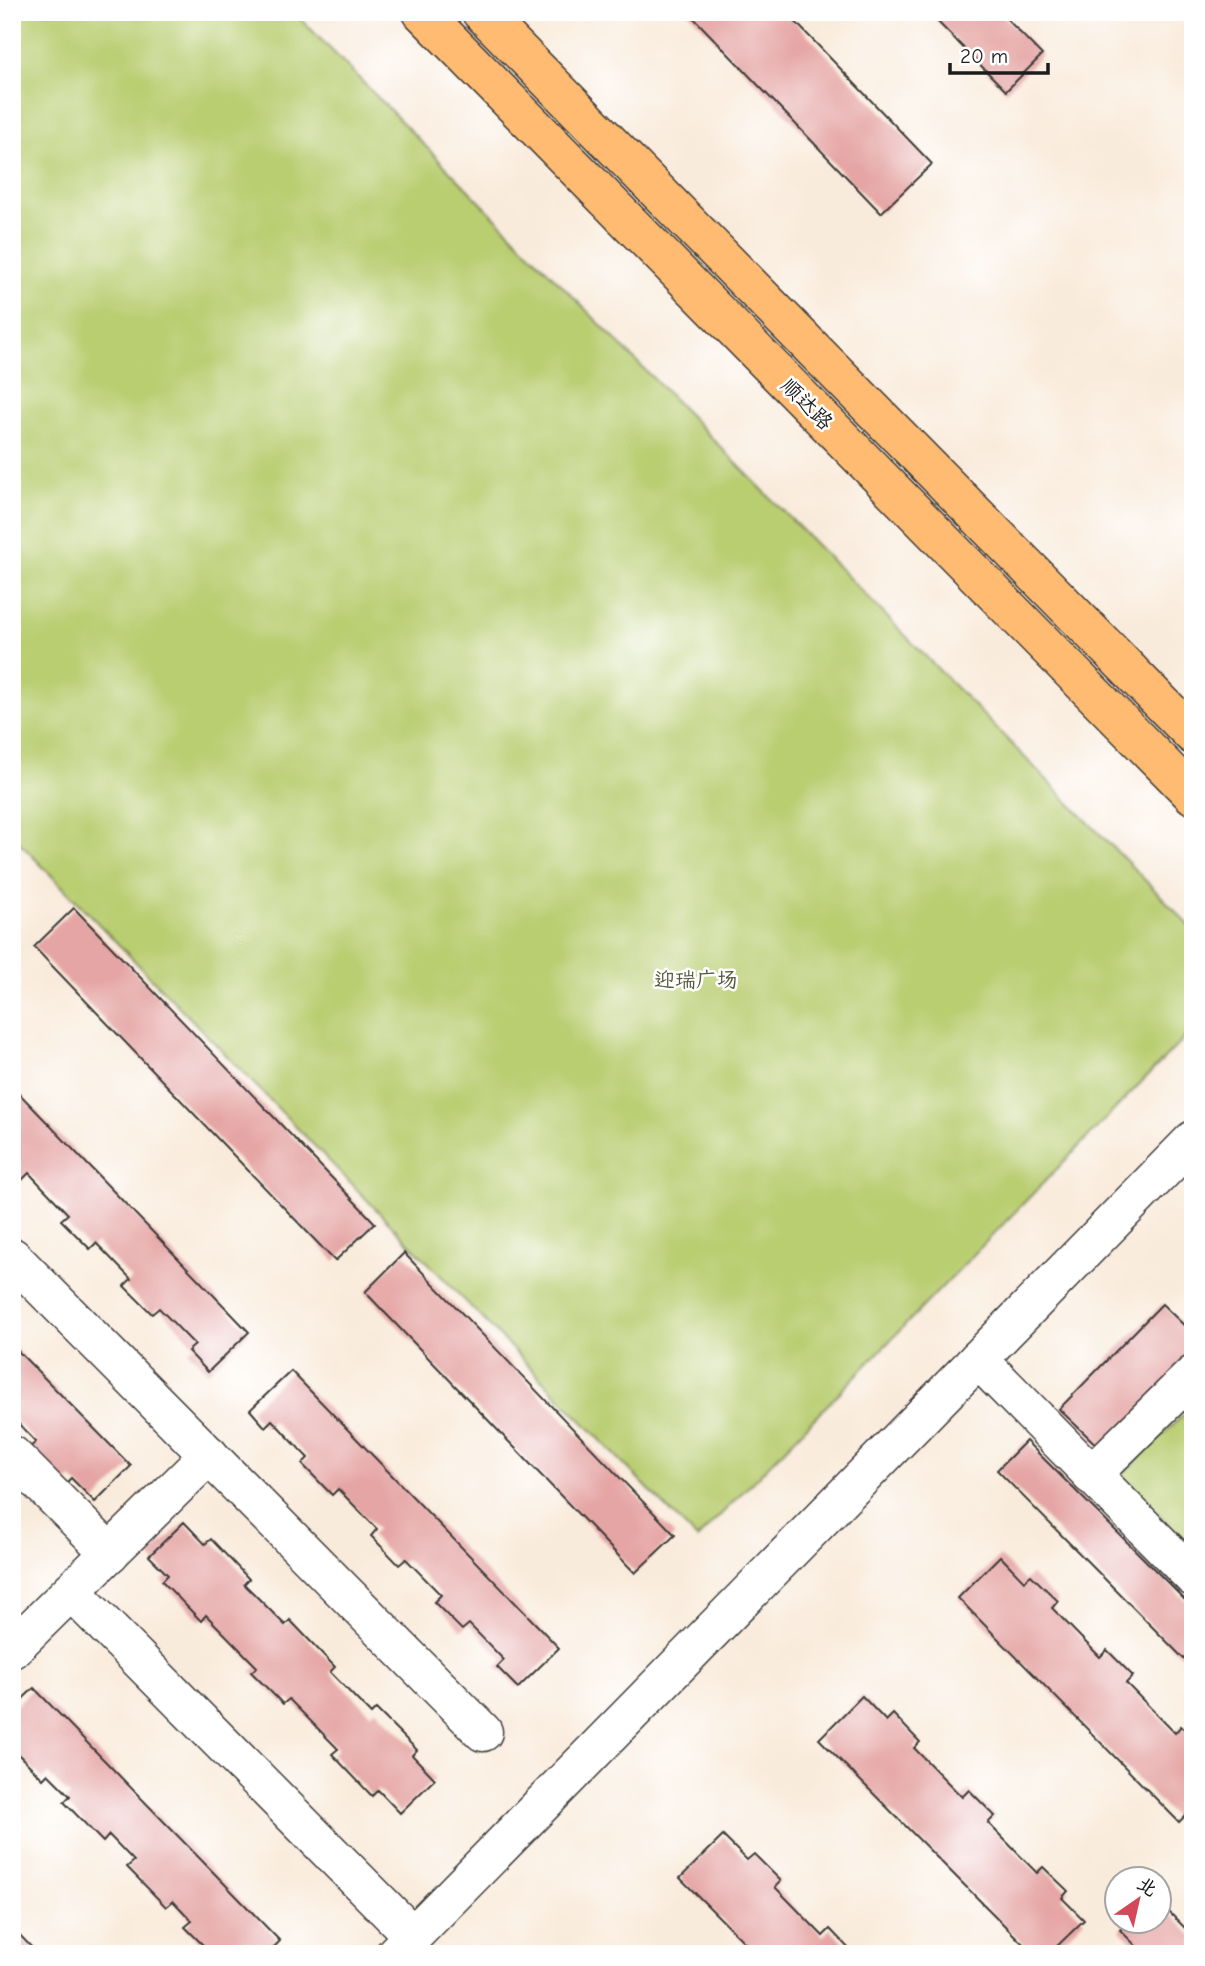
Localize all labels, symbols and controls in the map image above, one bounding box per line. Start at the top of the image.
scale bar [950,32,1048,76]
text: 20 m [960,44,1008,68]
street label: 顺达路 [776,373,838,435]
park label: 迎瑞广场 [654,968,738,992]
north arrow [1104,1864,1174,1934]
text: 北 [1133,1872,1161,1901]

